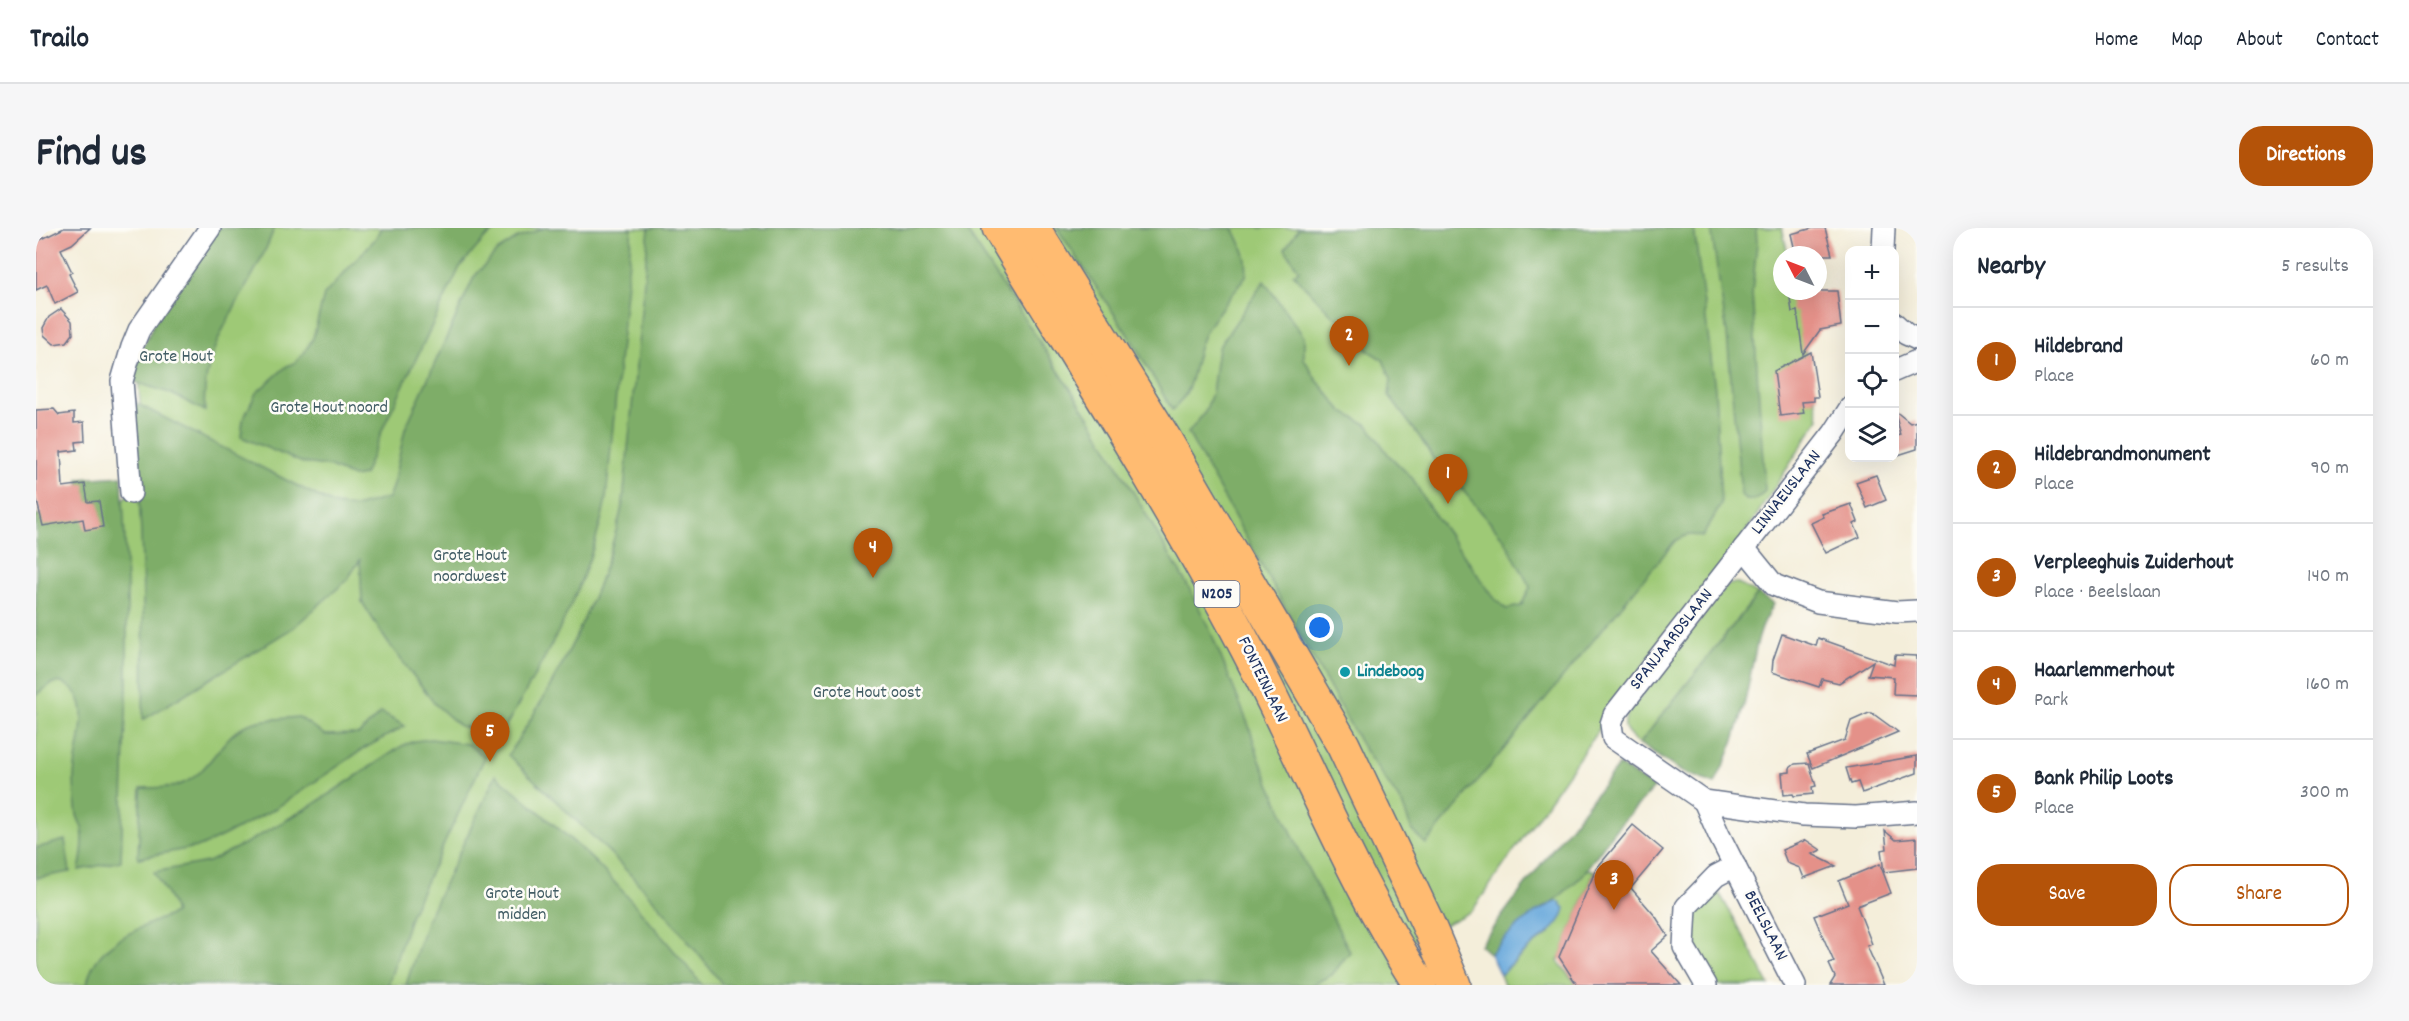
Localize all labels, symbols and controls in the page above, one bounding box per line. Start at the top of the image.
text: Trailo [30,21,89,61]
text: Home [2094,26,2138,56]
text: Map [2171,26,2203,56]
text: About [2236,26,2283,56]
text: Contact [2316,26,2379,56]
text: Find us [36,126,147,186]
button: Directions [2239,126,2373,186]
north arrow [1773,246,1827,300]
map controls [1845,246,1899,462]
button: + [1845,246,1899,300]
text: Nearby [1977,249,2045,286]
text: 5 results [2281,253,2349,281]
button: − [1845,300,1899,354]
pin: 2 [1330,316,1368,366]
text: Hildebrand [2034,332,2123,363]
park label: Grote Hout [139,345,213,370]
text: 1 [1994,347,1999,375]
text: 60 m [2310,347,2349,375]
button: locate [1845,354,1899,408]
text: Place [2034,363,2074,391]
park label: Grote Hout noord [270,396,388,421]
button: layers [1845,408,1899,462]
text: Hildebrandmonument [2034,440,2211,471]
street label: LINNAEUSLAAN [1746,445,1828,541]
pin: 1 [1428,454,1468,504]
text: 2 [1992,455,2001,483]
text: 90 m [2311,455,2349,483]
text: Place [2034,471,2074,499]
pin: 4 [854,528,892,578]
park label: Grote Hout noordwest [433,544,507,590]
text: Verpleeghuis Zuiderhout [2034,548,2234,579]
text: 3 [1992,563,2001,591]
text: 140 m [2307,563,2349,591]
text: Place · Beelslaan [2034,579,2161,607]
road number: N205 [1194,581,1240,607]
street label: SPANJAARDSLAAN [1624,584,1720,696]
your location [1305,613,1334,642]
street label: FONTEINLAAN [1230,633,1294,727]
text: Haarlemmerhout [2034,656,2175,687]
place label: Lindeboog [1357,660,1424,685]
marker: Lindeboog [1338,665,1352,679]
text: 4 [1992,671,2001,699]
text: 160 m [2306,671,2349,699]
park label: Grote Hout oost [813,681,922,706]
text: Park [2034,687,2068,715]
pin: 5 [470,712,510,762]
text: Bank Philip Loots [2034,764,2173,795]
text: 5 [1992,779,2001,807]
text: 300 m [2300,779,2349,807]
text: Place [2034,795,2074,823]
pin: 3 [1594,860,1634,910]
button: Save [1977,864,2157,926]
button: Share [2169,864,2349,926]
park label: Grote Hout midden [485,882,559,928]
street label: BEELSLAAN [1737,886,1793,966]

